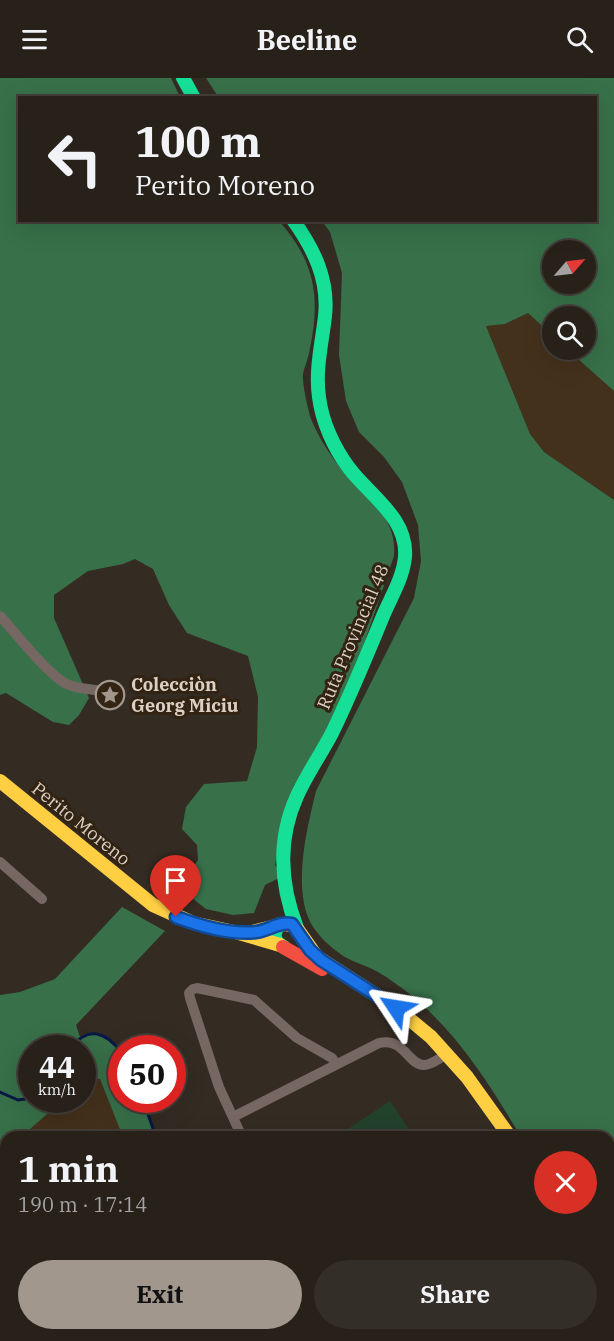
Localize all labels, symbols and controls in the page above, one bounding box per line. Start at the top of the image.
text: Beeline [257,22,357,57]
icon: menu [18,23,51,56]
icon: search [563,23,596,56]
text: 100 m [135,114,261,169]
icon: left [36,120,114,198]
text: Perito Moreno [135,167,315,202]
north arrow [542,240,596,294]
map controls [542,240,596,360]
button: search [542,306,596,360]
street label: Ruta Provincial 48 [312,561,393,713]
place label: Colecciòn Georg Miciu [131,673,239,717]
place icon: Colecciòn Georg Miciu [94,679,126,711]
street label: Perito Moreno [27,777,135,870]
pin [150,855,201,917]
icon: arrive [159,864,192,897]
position arrow [364,976,428,1040]
speed limit sign: 50 [108,1035,186,1113]
text: 44 [39,1047,75,1086]
text: km/h [38,1080,76,1099]
text: 1 min [18,1145,119,1192]
button: close [534,1151,597,1214]
text: 190 m · 17:14 [18,1191,147,1218]
button: Exit [18,1260,302,1329]
button: Share [314,1260,597,1329]

